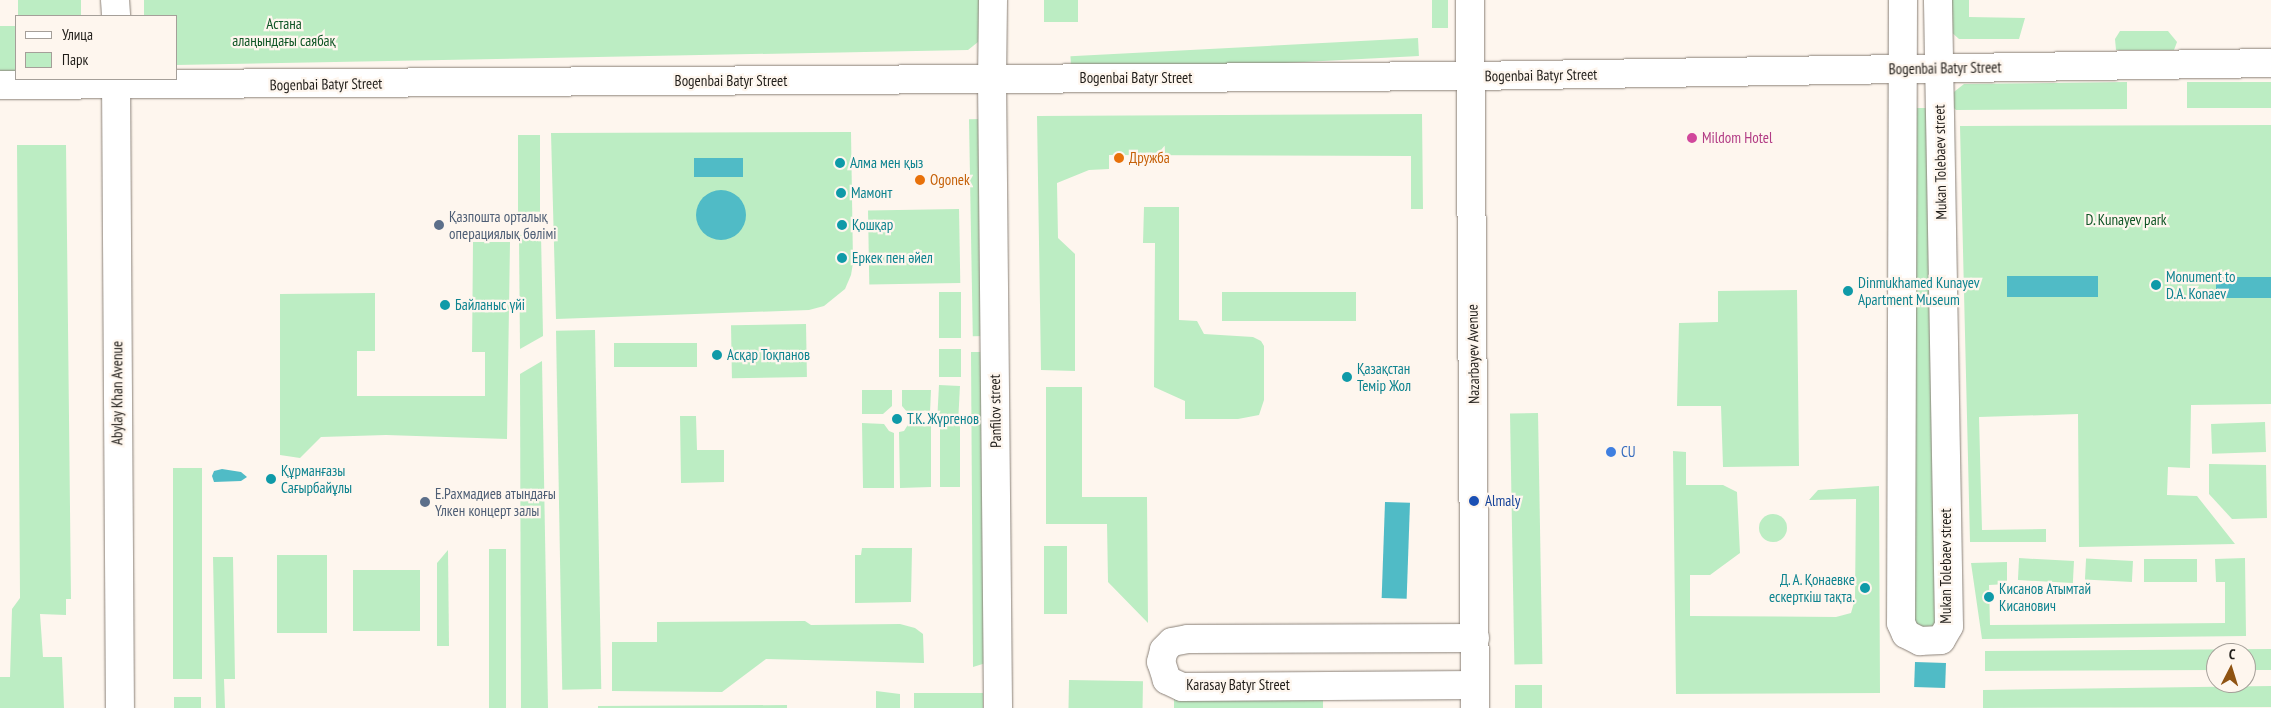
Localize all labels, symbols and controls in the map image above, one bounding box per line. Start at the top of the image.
park label: Астана алаңындағы саябақ [232,14,336,49]
legend [15,15,178,80]
text: Улица [62,25,93,44]
text: Парк [62,50,88,69]
street label: Bogenbai Batyr Street [1888,58,2002,78]
street label: Bogenbai Batyr Street [1484,65,1598,85]
street label: Bogenbai Batyr Street [1080,69,1192,87]
street label: Bogenbai Batyr Street [675,72,787,90]
street label: Bogenbai Batyr Street [269,74,383,94]
street label: Mukan Tolebaev street [1930,104,1950,220]
place label: Mildom Hotel [1702,129,1772,147]
marker: Mildom Hotel [1686,132,1698,144]
place label: Дружба [1129,149,1170,167]
marker: Дружба [1113,152,1125,164]
place label: Алма мен қыз [850,154,923,172]
marker: Алма мен қыз [834,157,846,169]
place label: Ogonek [930,171,970,189]
marker: Ogonek [914,174,926,186]
place label: Мамонт [851,184,892,202]
marker: Мамонт [835,187,847,199]
place label: Қазпошта орталық операциялық бөлімі [449,207,557,242]
park label: D. Kunayev park [2085,211,2167,229]
place label: Қошқар [852,216,893,234]
marker: Қазпошта орталық операциялық бөлімі [433,219,445,231]
marker: Қошқар [836,219,848,231]
place label: Еркек пен әйел [852,249,933,267]
marker: Еркек пен әйел [836,252,848,264]
place label: Monument to D.A. Konaev [2166,267,2235,302]
place label: Dinmukhamed Kunayev Apartment Museum [1858,273,1980,308]
marker: Monument to D.A. Konaev [2150,279,2162,291]
marker: Dinmukhamed Kunayev Apartment Museum [1842,285,1854,297]
place label: Байланыс үйі [455,296,525,314]
marker: Байланыс үйі [439,299,451,311]
street label: Nazarbayev Avenue [1463,304,1483,404]
street label: Abylay Khan Avenue [108,340,126,446]
place label: Асқар Тоқпанов [727,346,810,364]
marker: Асқар Тоқпанов [711,349,723,361]
place label: Қазақстан Темір Жол [1357,359,1411,394]
marker: Қазақстан Темір Жол [1341,371,1353,383]
street label: Panfilov street [985,374,1005,448]
place label: Т.К. Жүргенов [907,410,980,428]
marker: Т.К. Жүргенов [891,413,903,425]
place label: CU [1621,443,1636,461]
marker: CU [1605,446,1617,458]
place label: Құрманғазы Сағырбайұлы [281,461,352,496]
marker: Құрманғазы Сағырбайұлы [265,473,277,485]
place label: Е.Рахмадиев атындағы Үлкен концерт залы [435,484,556,519]
place label: Almaly [1485,492,1520,510]
marker: Almaly [1467,494,1481,508]
marker: Е.Рахмадиев атындағы Үлкен концерт залы [419,496,431,508]
street label: Mukan Tolebaev street [1937,508,1955,624]
place label: Д. А. Қонаевке ескерткіш тақта. [1769,570,1855,605]
place label: Кисанов Атымтай Кисанович [1999,579,2091,614]
marker: Д. А. Қонаевке ескерткіш тақта. [1859,582,1871,594]
marker: Кисанов Атымтай Кисанович [1983,591,1995,603]
north arrow [2206,643,2256,693]
text: С [2228,645,2236,663]
street label: Karasay Batyr Street [1186,676,1290,694]

